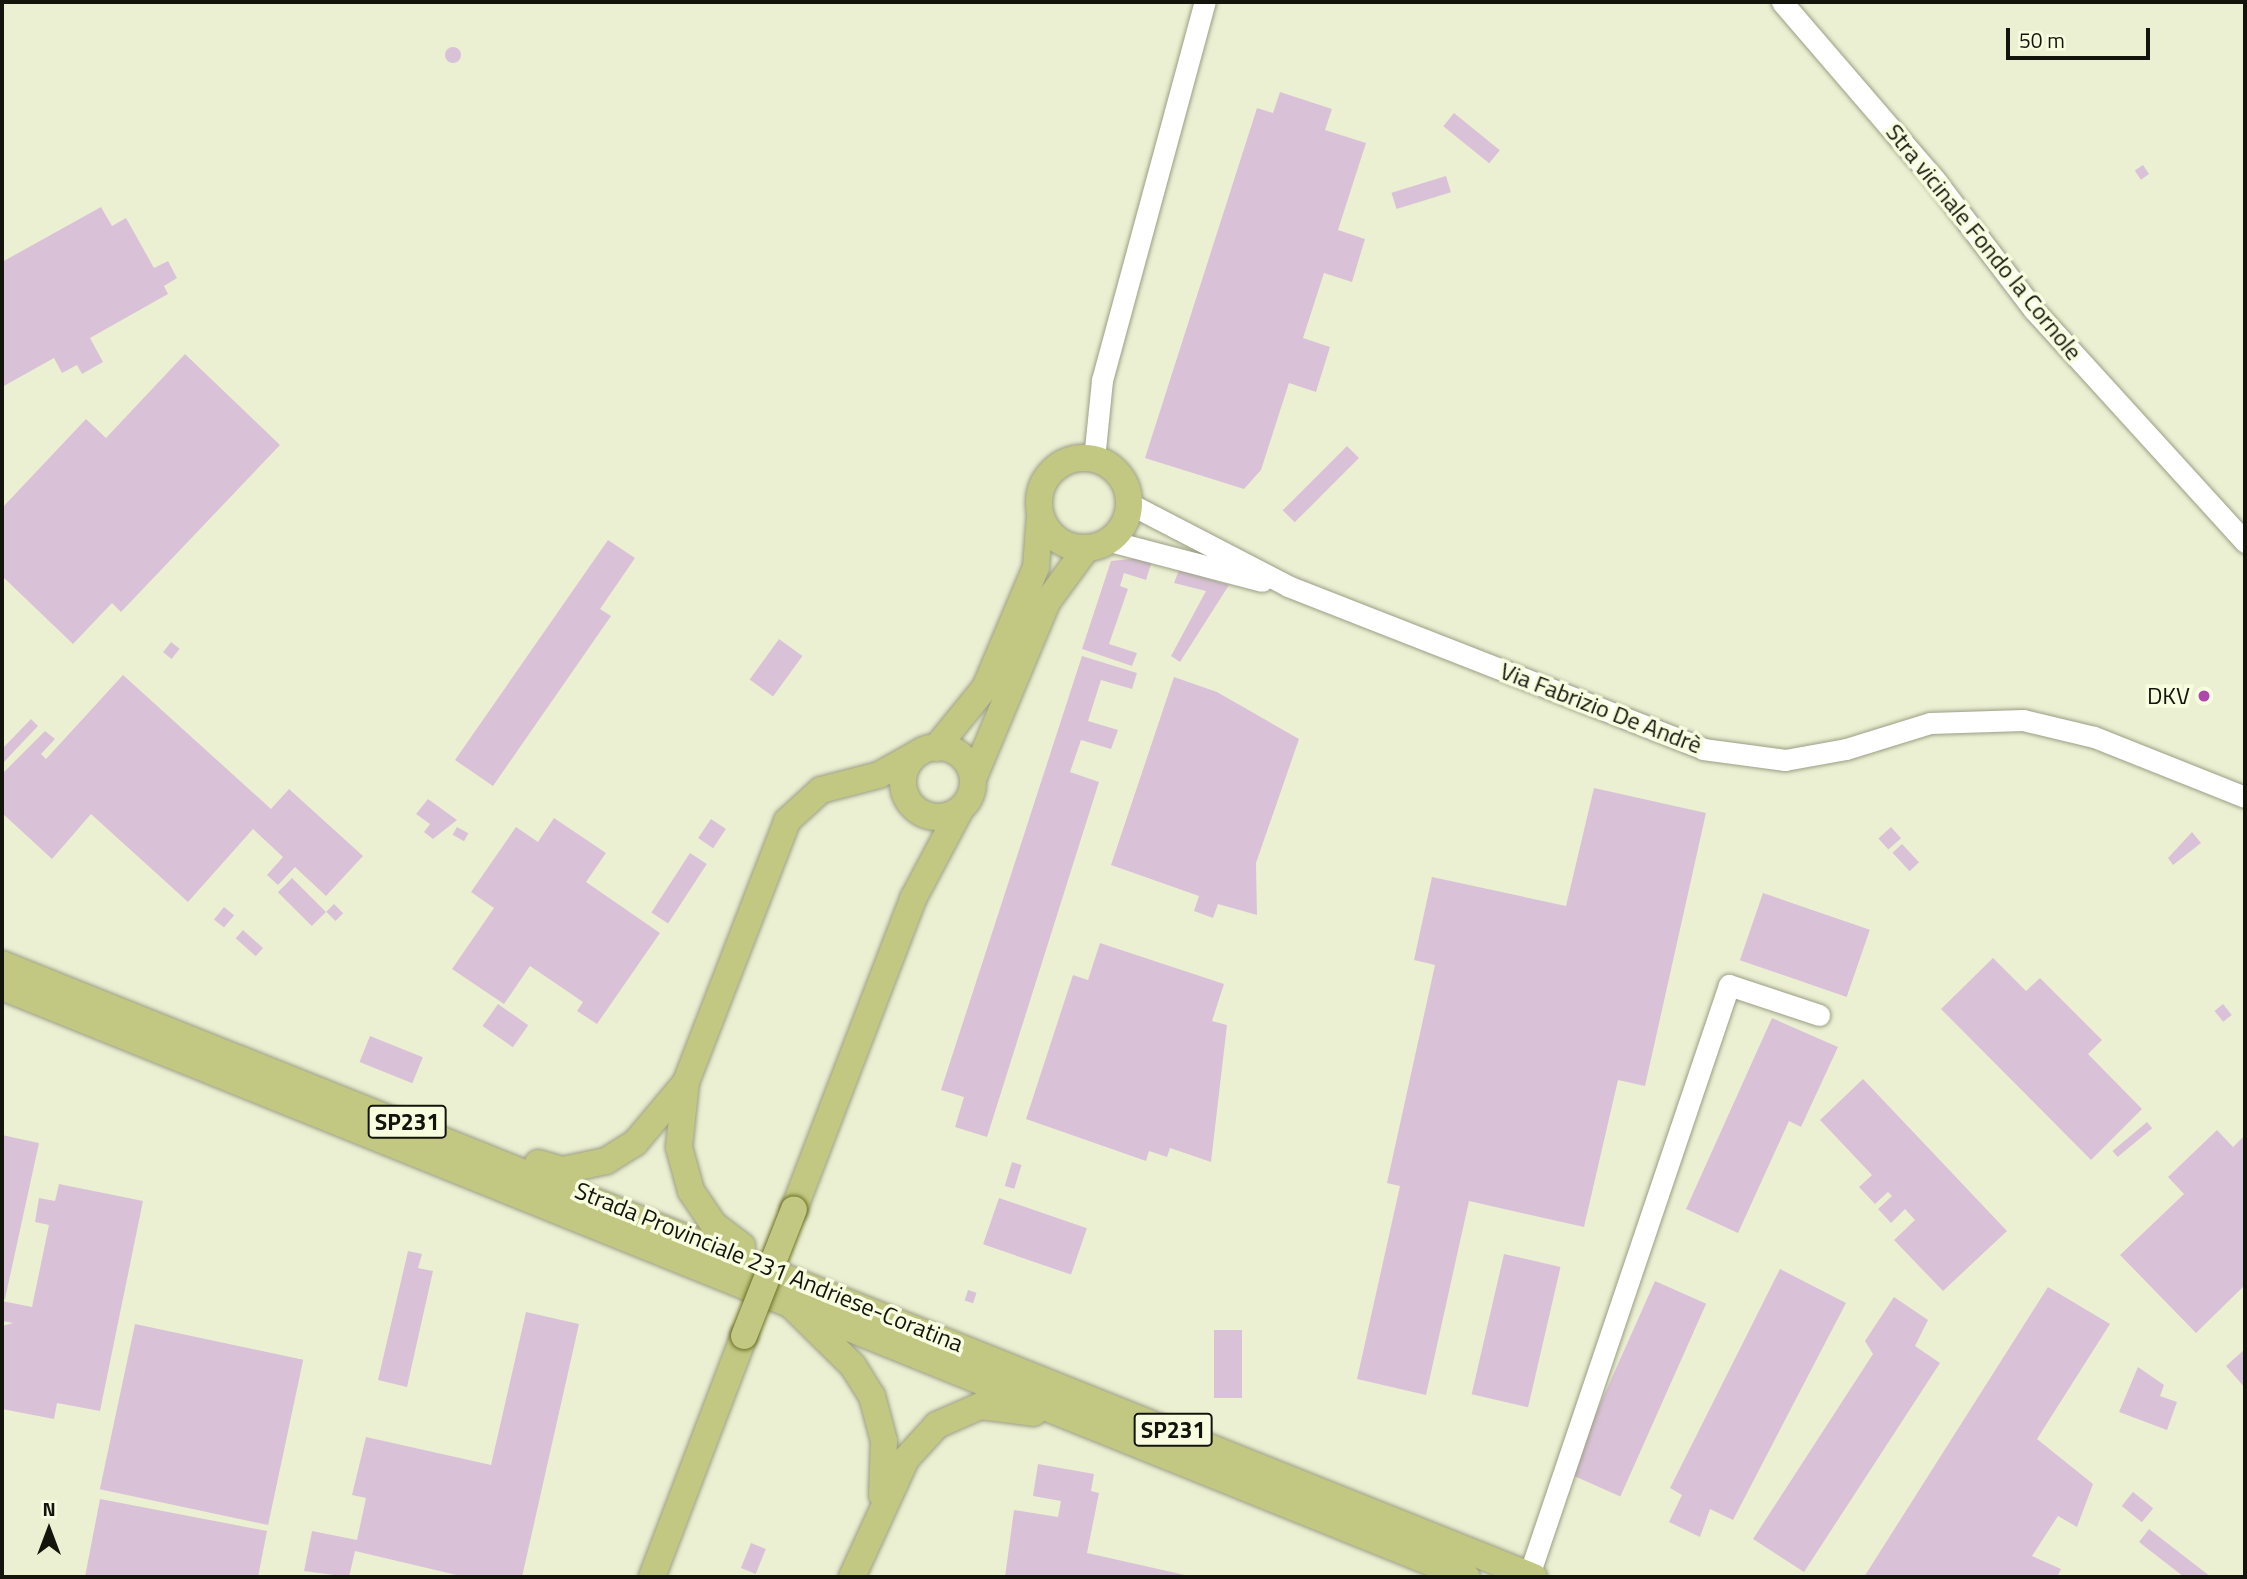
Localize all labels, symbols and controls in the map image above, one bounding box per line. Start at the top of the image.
scale bar [2009,14,2152,58]
text: 50 m [2019,24,2065,56]
street label: Stra vicinale Fondo la Cornole [1880,118,2088,366]
street label: Via Fabrizio De Andrè [1496,656,1706,760]
place label: DKV [2147,682,2190,710]
marker: DKV [2196,688,2212,704]
road number: SP231 [367,1102,447,1142]
street label: Strada Provinciale 231 Andriese-Coratina [571,1176,967,1358]
road number: SP231 [1133,1410,1213,1450]
text: N [42,1494,56,1523]
north arrow [14,1495,84,1565]

